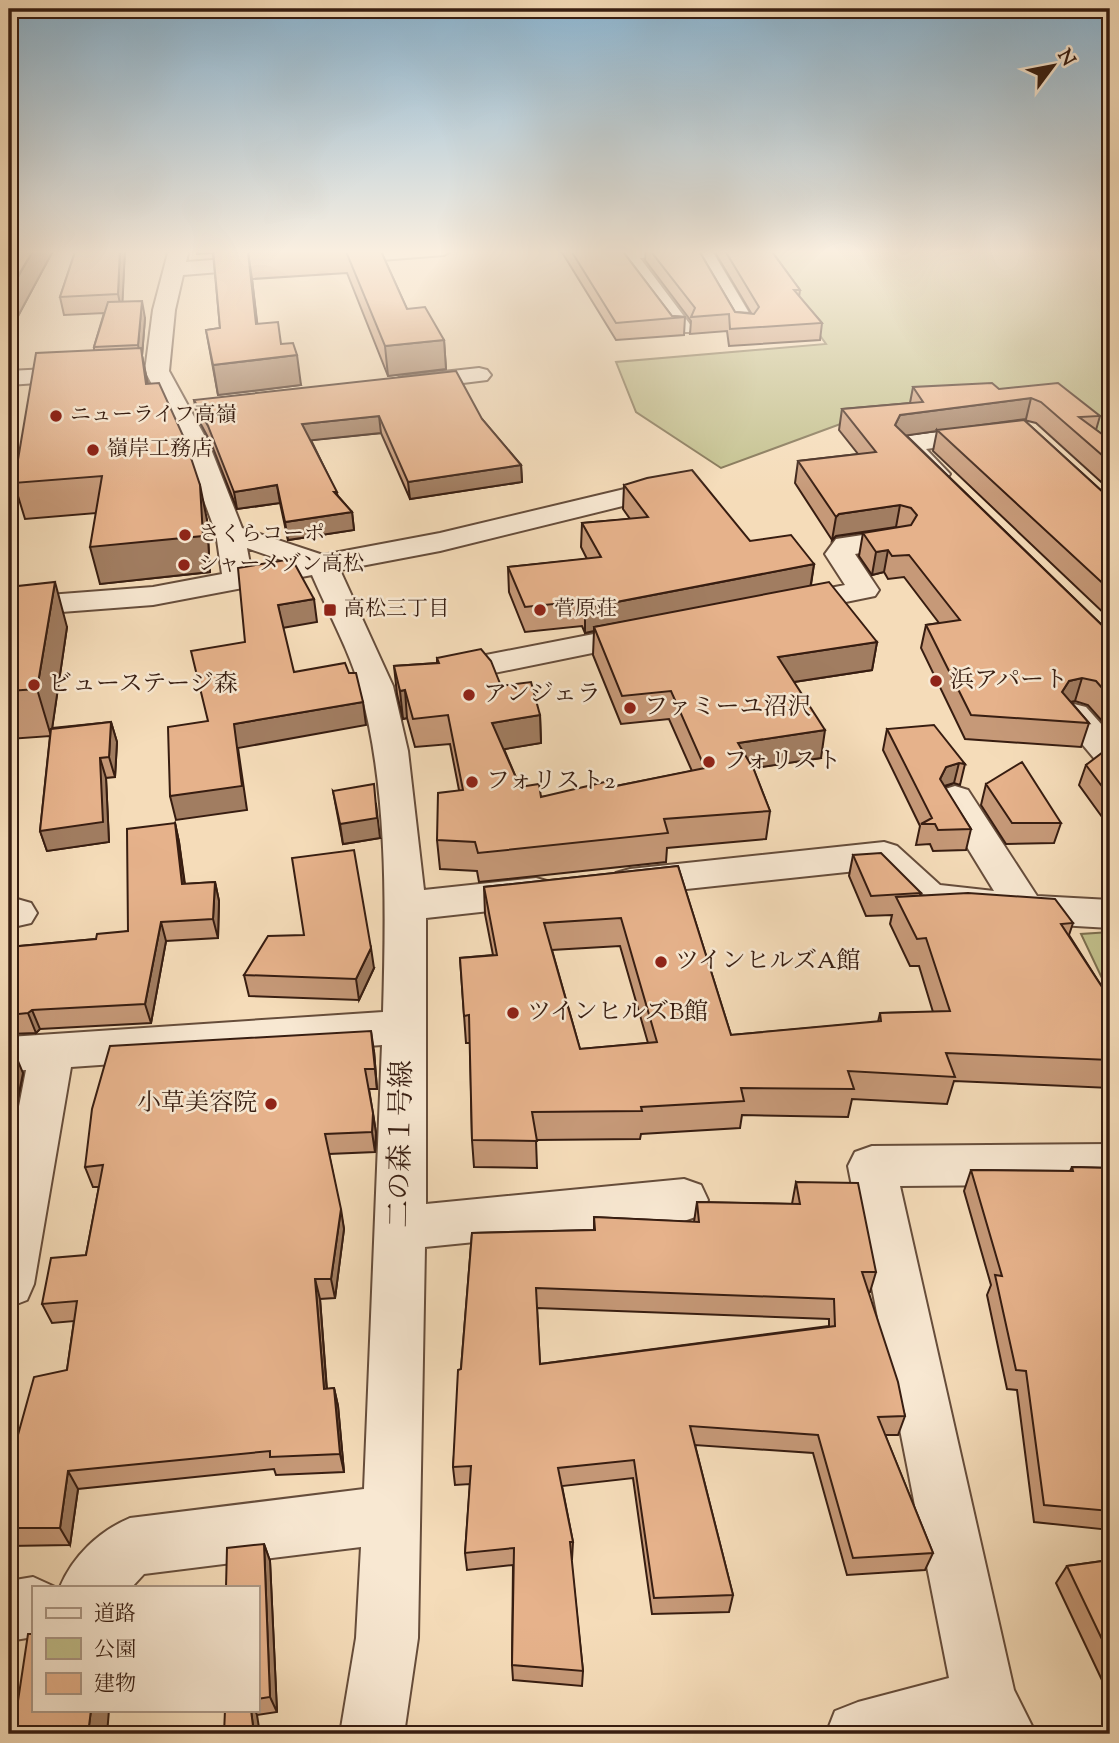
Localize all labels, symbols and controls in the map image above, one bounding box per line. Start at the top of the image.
north arrow [1018,32,1088,102]
text: N [1050,45,1081,72]
place label: ニューライフ高嶺 [70,401,237,431]
marker: ニューライフ高嶺 [48,408,64,424]
place label: 嶺岸工務店 [107,435,212,465]
marker: 嶺岸工務店 [85,442,101,458]
place label: さくらコーポ [199,520,325,550]
marker: さくらコーポ [177,527,193,543]
place label: シャーメゾン高松 [198,550,364,580]
marker: シャーメゾン高松 [176,557,192,573]
place label: 高松三丁目 [344,595,449,625]
place label: 菅原荘 [554,595,617,625]
marker: 高松三丁目 [322,602,338,618]
marker: 菅原荘 [532,602,548,618]
place label: 浜アパート [950,664,1068,698]
place label: ビューステージ森 [48,668,238,702]
marker: 浜アパート [928,673,944,689]
marker: ビューステージ森 [26,677,42,693]
place label: アンジェラ [483,678,601,712]
marker: アンジェラ [461,687,477,703]
place label: ファミーユ沼沢 [644,691,812,725]
marker: ファミーユ沼沢 [622,700,638,716]
place label: フォリスト [723,745,841,779]
marker: フォリスト [701,754,717,770]
place label: フォリスト2 [486,765,616,799]
marker: フォリスト2 [464,774,480,790]
place label: ツインヒルズA館 [675,945,861,979]
marker: ツインヒルズA館 [653,954,669,970]
place label: ツインヒルズB館 [527,996,708,1030]
marker: ツインヒルズB館 [505,1005,521,1021]
street label: 二の森１号線 [381,1060,423,1228]
place label: 小草美容院 [137,1087,257,1121]
marker: 小草美容院 [263,1096,279,1112]
legend [32,1586,259,1712]
text: 道路 [94,1600,136,1630]
text: 公園 [94,1636,136,1666]
text: 建物 [94,1670,136,1700]

